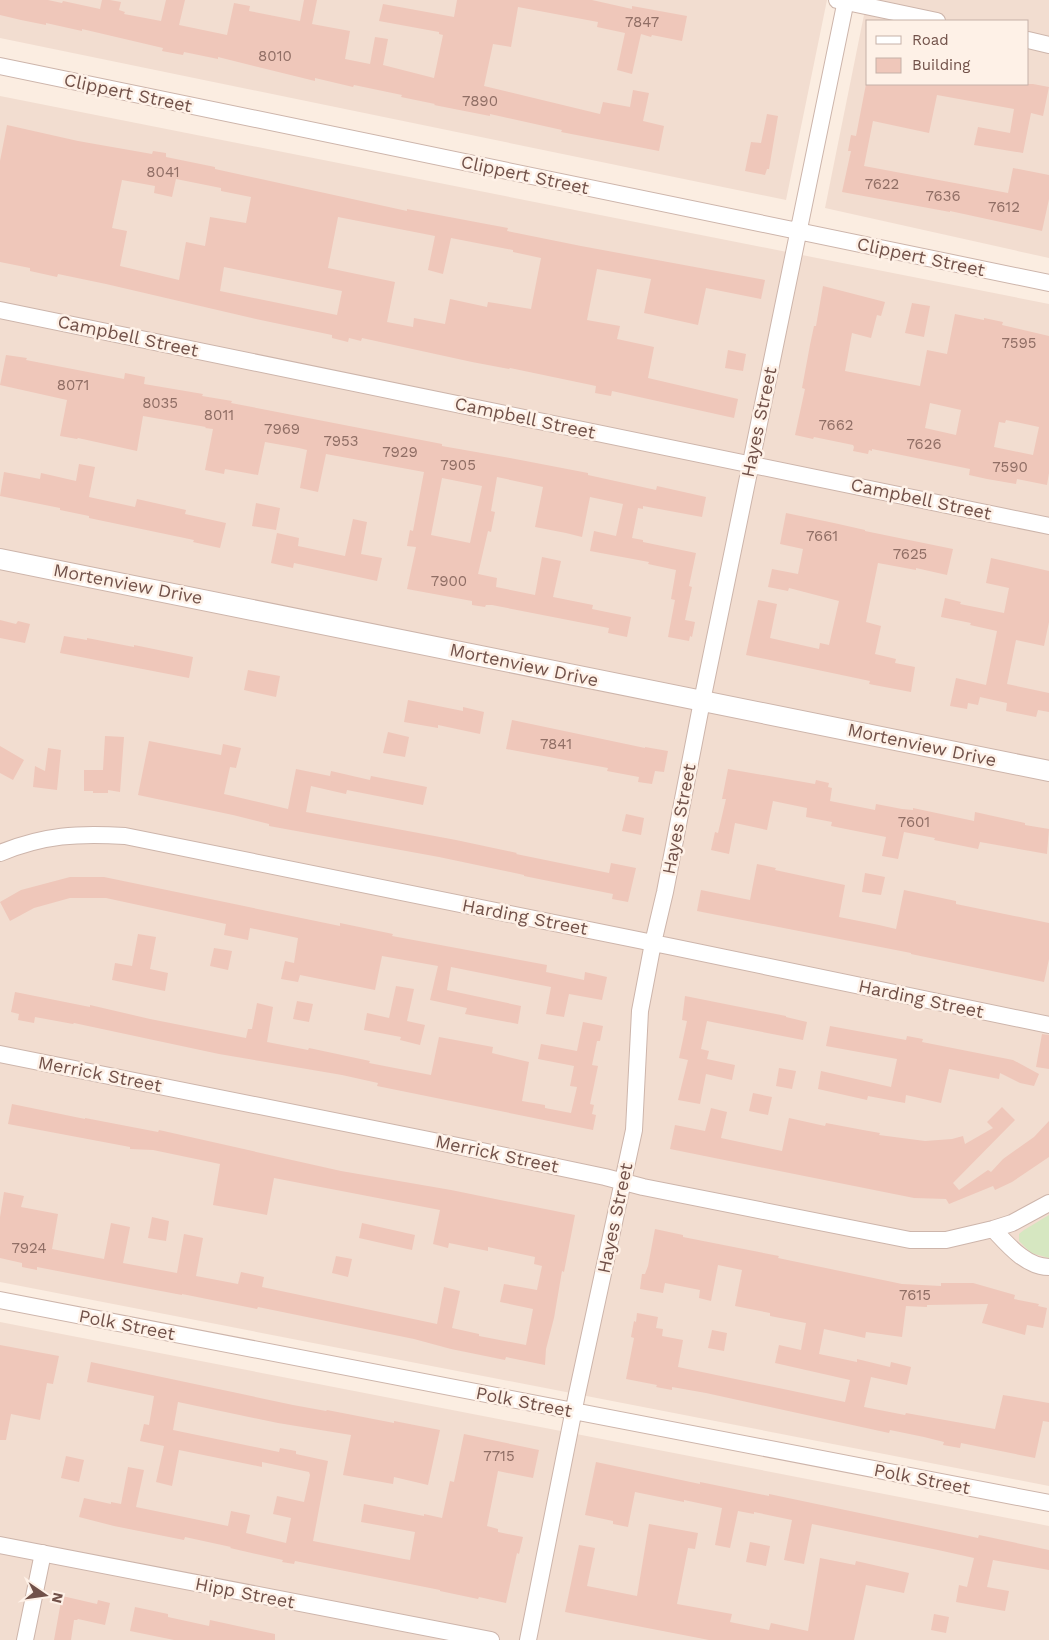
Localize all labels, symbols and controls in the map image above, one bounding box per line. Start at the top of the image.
house number: 7847 [625,13,659,31]
legend [866,20,1029,85]
text: Road [912,31,949,49]
house number: 8010 [258,47,292,65]
text: Building [912,56,970,74]
street label: Clippert Street [62,69,194,116]
house number: 7890 [462,92,498,110]
street label: Clippert Street [459,151,591,198]
house number: 8041 [146,163,180,181]
house number: 7622 [865,175,899,193]
house number: 7636 [925,187,961,205]
house number: 7612 [988,198,1020,216]
street label: Clippert Street [855,233,987,280]
street label: Campbell Street [56,310,201,361]
house number: 7595 [1001,334,1037,352]
street label: Hayes Street [737,364,781,479]
house number: 8071 [57,376,89,394]
street label: Campbell Street [453,392,598,443]
house number: 8035 [142,394,178,412]
house number: 8011 [204,406,234,424]
house number: 7662 [818,416,854,434]
house number: 7969 [264,420,300,438]
house number: 7953 [323,432,359,450]
house number: 7626 [906,435,942,453]
house number: 7929 [382,443,418,461]
house number: 7905 [440,456,476,474]
house number: 7590 [992,458,1028,476]
street label: Campbell Street [849,473,994,524]
house number: 7661 [806,527,838,545]
house number: 7625 [893,545,927,563]
street label: Mortenview Drive [52,559,204,608]
house number: 7900 [431,572,467,590]
street label: Mortenview Drive [448,638,600,691]
street label: Mortenview Drive [846,718,998,771]
house number: 7841 [540,735,572,753]
street label: Hayes Street [657,761,700,876]
house number: 7601 [898,813,930,831]
street label: Harding Street [461,894,590,939]
street label: Harding Street [857,975,986,1022]
street label: Merrick Street [37,1051,164,1096]
street label: Merrick Street [434,1130,561,1177]
street label: Hayes Street [593,1160,637,1275]
house number: 7924 [11,1239,47,1257]
house number: 7615 [899,1286,931,1304]
street label: Polk Street [77,1305,177,1344]
street label: Polk Street [474,1382,574,1421]
house number: 7715 [483,1447,515,1465]
street label: Polk Street [872,1459,972,1498]
north arrow [20,1570,70,1620]
street label: Hipp Street [194,1573,297,1613]
text: N [49,1591,67,1605]

